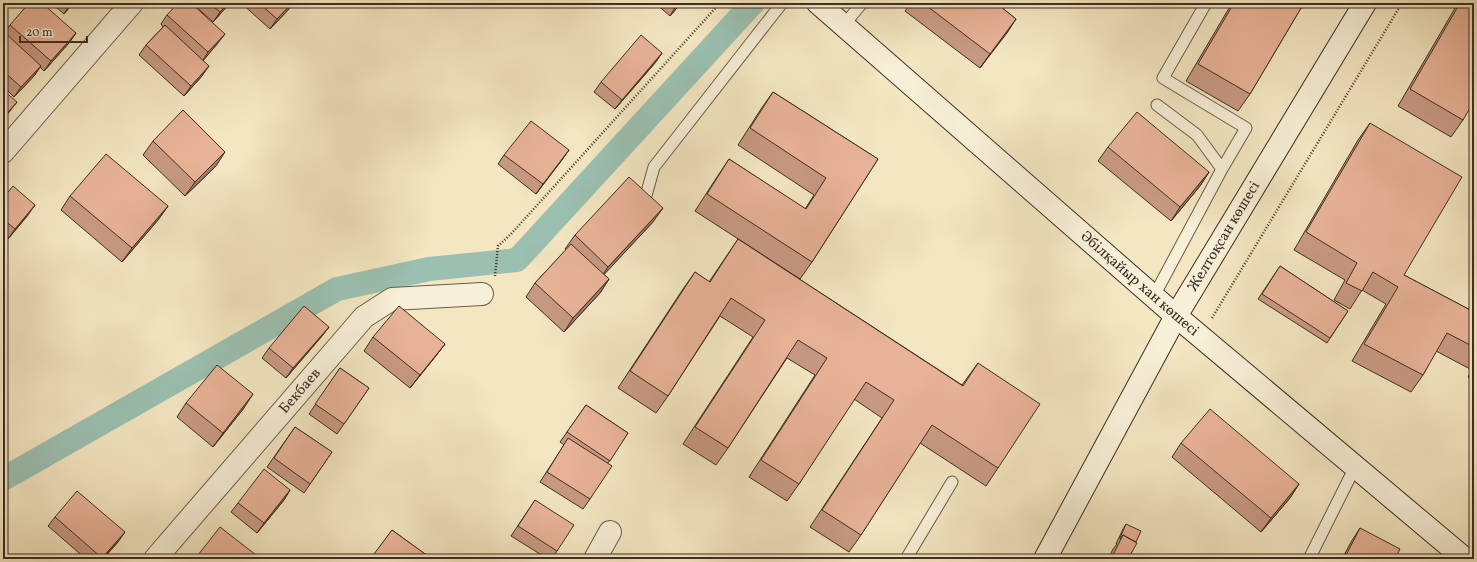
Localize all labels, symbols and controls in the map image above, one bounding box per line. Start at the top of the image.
scale bar [20,18,87,44]
text: 20 m [26,25,53,41]
street label: Желтоқсан көшесі [1183,177,1265,296]
street label: Әбілқайыр хан көшесі [1076,226,1203,341]
street label: Бекбаев [274,363,326,418]

